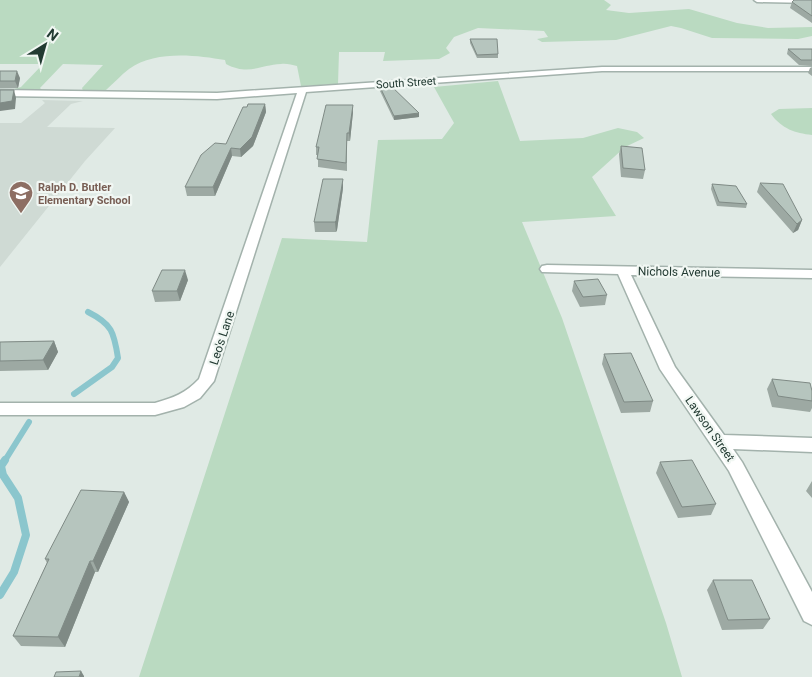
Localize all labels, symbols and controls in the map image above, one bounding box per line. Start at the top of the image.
north arrow [20,20,70,70]
text: N [44,25,62,44]
street label: South Street [375,74,437,92]
school or university icon: Ralph D. Butler Elementary School [8,180,34,214]
place label: Ralph D. Butler Elementary School [38,181,131,207]
street label: Nichols Avenue [638,264,720,280]
street label: Leo's Lane [207,309,237,367]
street label: Lawson Street [682,394,738,464]

